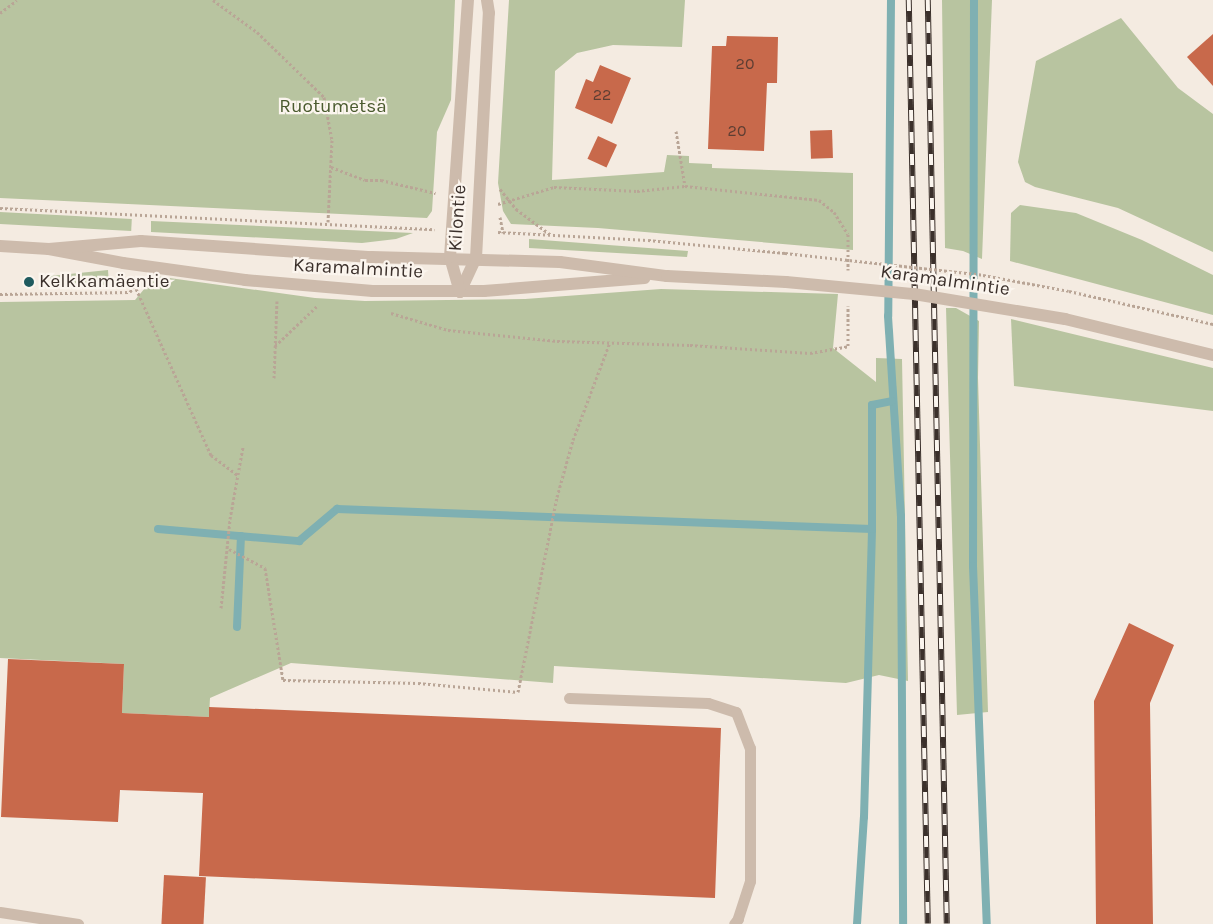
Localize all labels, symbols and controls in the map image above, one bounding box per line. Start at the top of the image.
house number: 20 [736,54,754,74]
house number: 22 [593,85,611,105]
park label: Ruotumetsä [279,96,387,118]
house number: 20 [728,121,746,141]
street label: Kilontie [444,184,472,252]
street label: Karamalmintie [292,254,424,284]
street label: Karamalmintie [879,261,1011,301]
place label: Kelkkamäentie [39,271,170,293]
marker: Kelkkamäentie [23,276,35,288]

